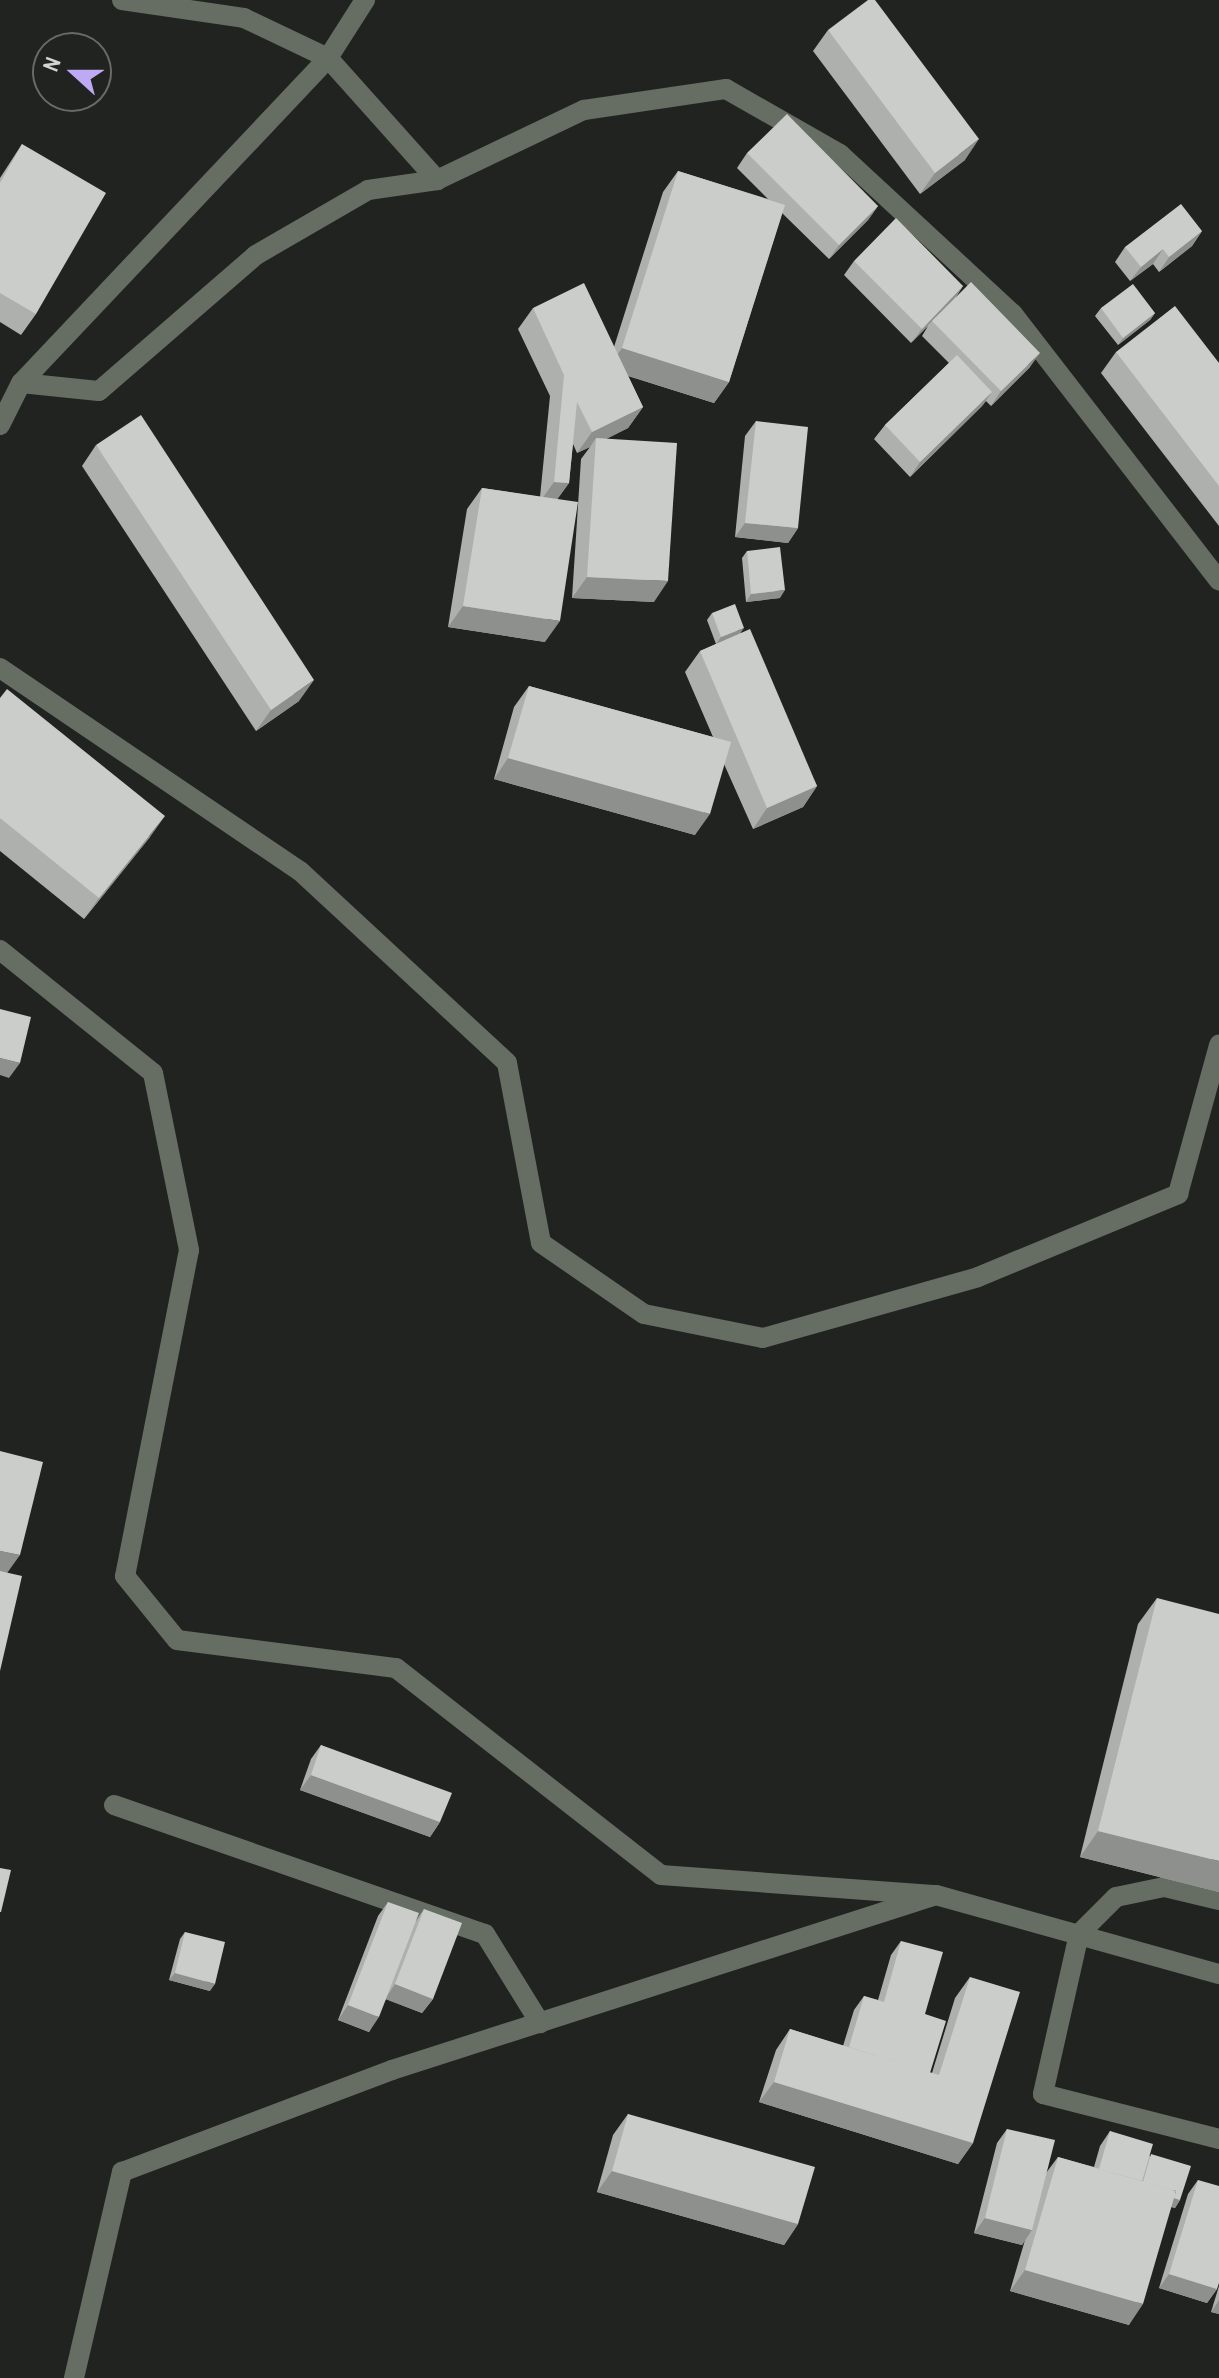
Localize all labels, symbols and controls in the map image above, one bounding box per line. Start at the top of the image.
north arrow [32,32,112,112]
text: N [35,53,68,76]

